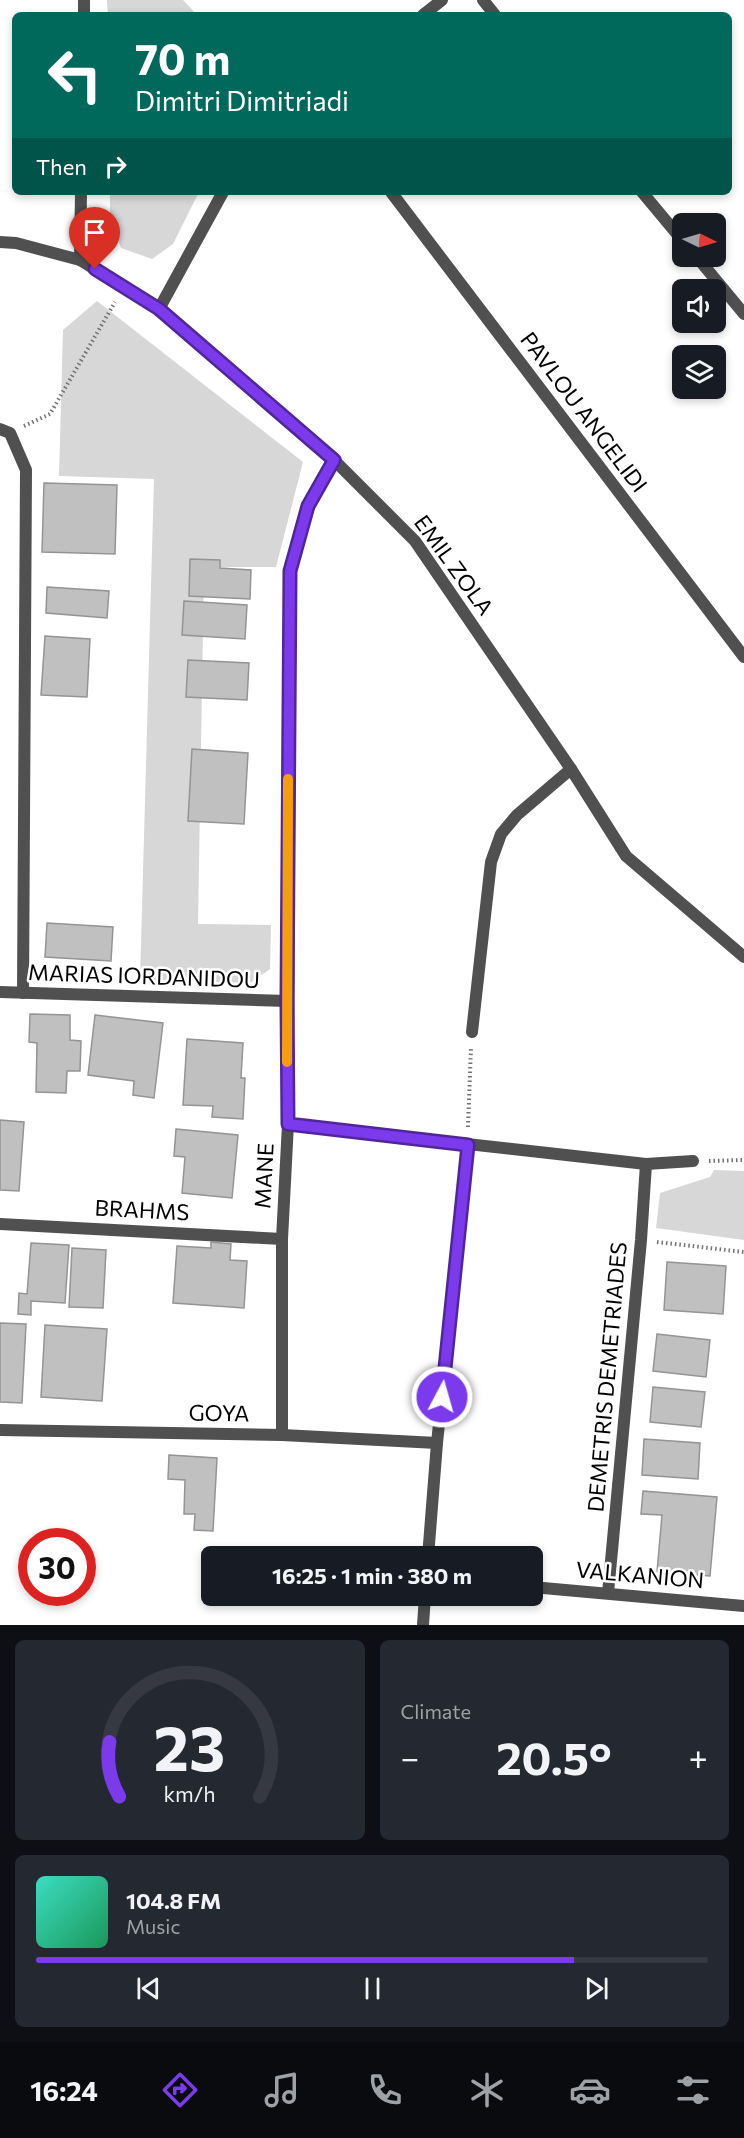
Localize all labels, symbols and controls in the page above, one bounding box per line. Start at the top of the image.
text: 70 m [135,32,230,84]
icon: left [36,36,114,114]
text: Dimitri Dimitriadi [135,84,349,117]
icon: right [99,150,132,183]
text: Then [36,153,87,180]
pin [69,207,120,269]
north arrow [672,213,726,267]
map controls [672,213,726,399]
icon: arrive [78,216,111,249]
button: sound [672,279,726,333]
street label: PAVLOU ANGELIDI [515,326,654,497]
button: layers [672,345,726,399]
street label: EMIL ZOLA [409,509,500,620]
street label: MARIAS IORDANIDOU [28,958,260,993]
street label: MANE [248,1142,279,1210]
street label: BRAHMS [94,1194,190,1225]
street label: DEMETRIS DEMETRIADES [581,1241,632,1513]
position arrow [410,1365,474,1429]
street label: GOYA [188,1398,250,1427]
speed limit sign: 30 [18,1528,96,1606]
street label: VALKANION [575,1555,705,1594]
text: 16:25 · 1 min · 380 m [272,1562,472,1589]
text: Climate [401,1699,471,1723]
text: 23 [154,1708,226,1784]
text: 20.5° [496,1729,612,1784]
text: − [401,1736,419,1777]
text: + [689,1736,708,1777]
text: km/h [164,1780,216,1806]
text: 104.8 FM [126,1887,221,1914]
text: Music [126,1914,180,1938]
icon: previous [132,1972,165,2005]
icon: pause [356,1972,389,2005]
icon: next [580,1972,613,2005]
icon: directions [159,2069,201,2111]
icon: music [261,2069,303,2111]
icon: phone [364,2069,406,2111]
icon: climate [466,2069,508,2111]
icon: car [569,2069,611,2111]
icon: filters [672,2069,714,2111]
text: 16:24 [30,2074,98,2107]

